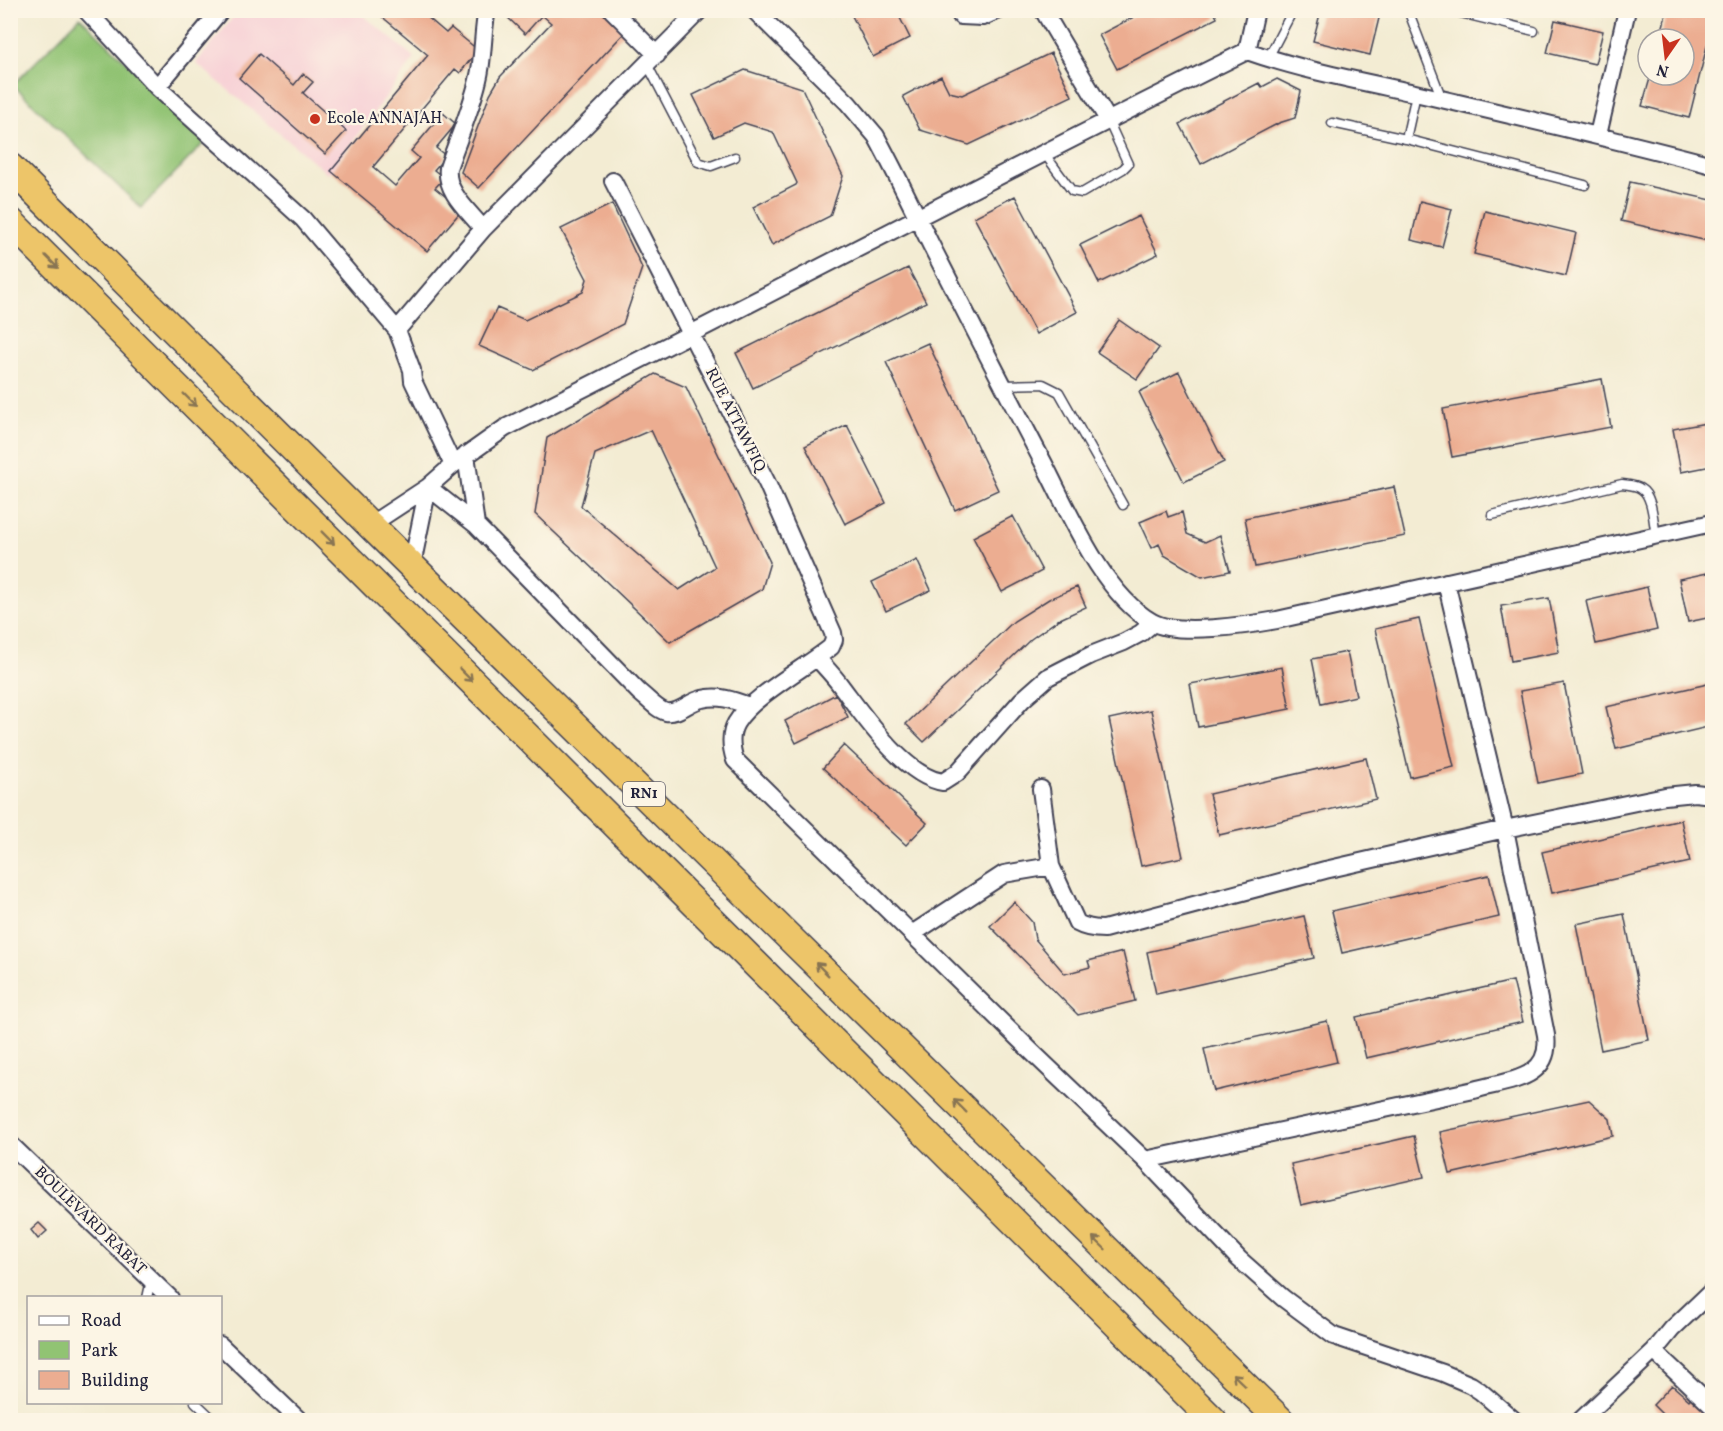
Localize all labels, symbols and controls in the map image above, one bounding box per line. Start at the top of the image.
north arrow [1636,27,1696,87]
text: N [1654,57,1671,82]
place label: Ecole ANNAJAH [327,108,442,130]
marker: Ecole ANNAJAH [308,112,322,126]
one-way arrow [44,255,59,270]
street label: RUE ATTAWFIQ [699,364,771,477]
one-way arrow [183,393,197,408]
one-way arrow [321,530,336,545]
one-way arrow [459,668,474,683]
road number: RN1 [623,782,665,806]
one-way arrow [814,962,829,977]
one-way arrow [953,1099,968,1114]
street label: BOULEVARD RABAT [29,1162,151,1280]
one-way arrow [1092,1236,1107,1250]
legend [27,1296,222,1404]
text: Road [81,1309,122,1334]
text: Park [81,1339,118,1364]
text: Building [81,1369,149,1394]
one-way arrow [1231,1372,1246,1387]

